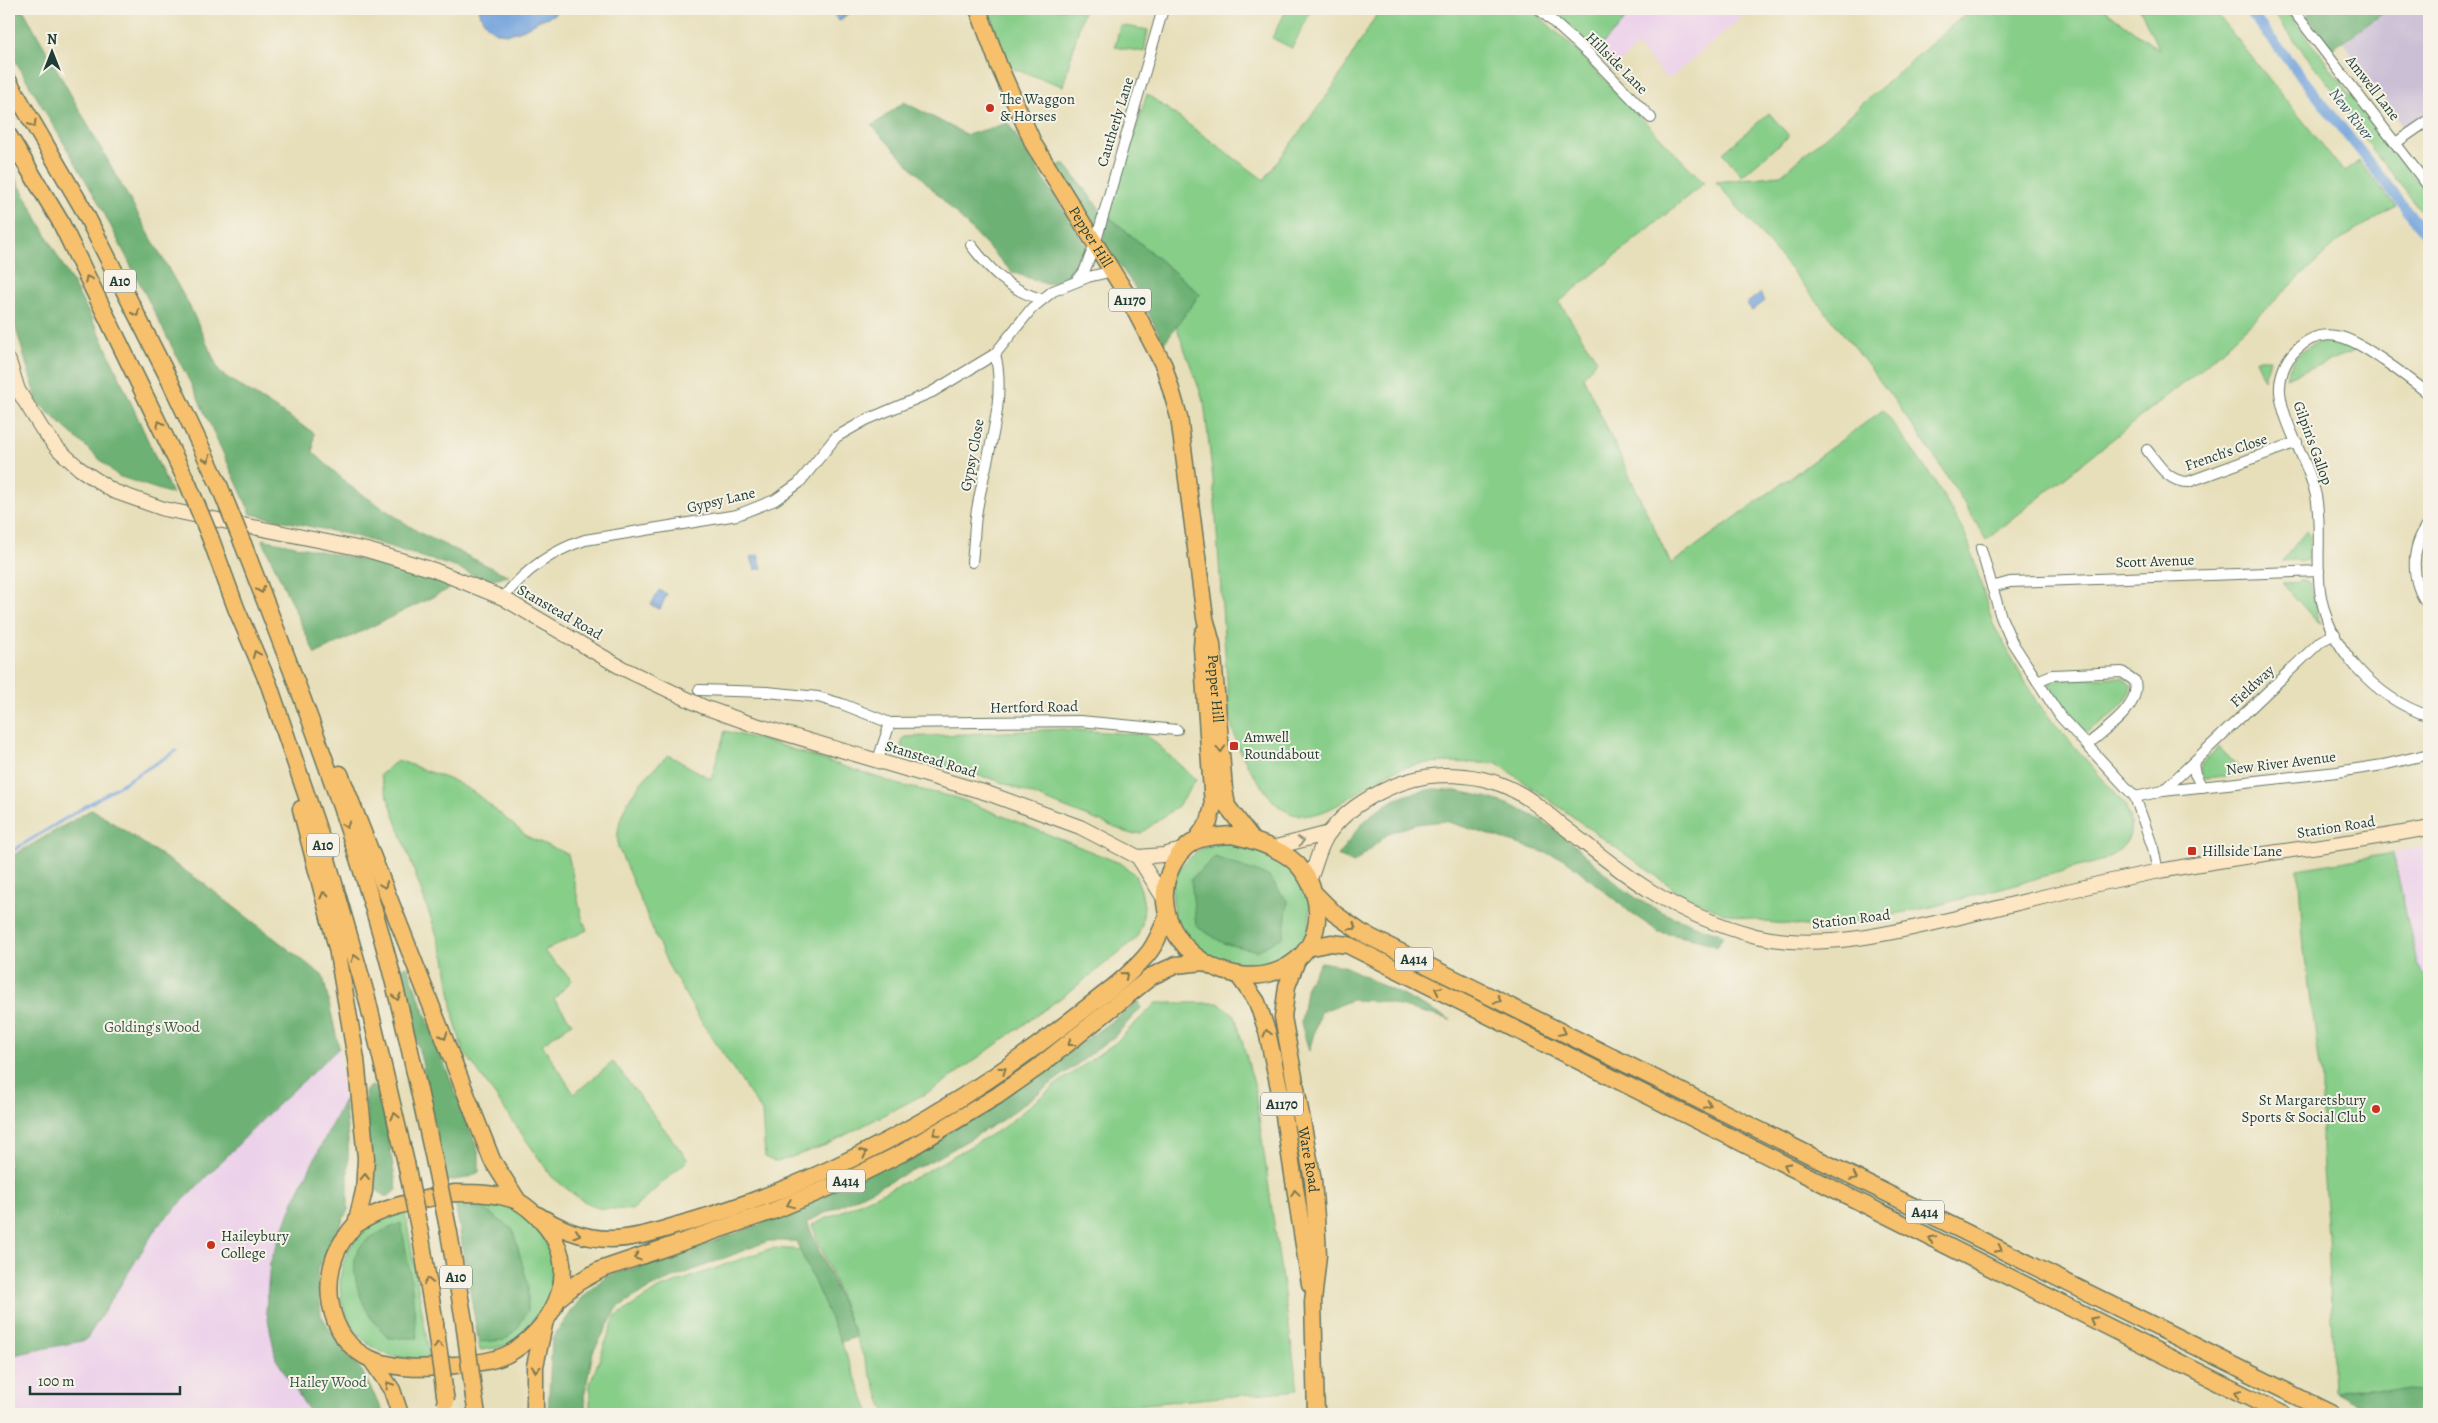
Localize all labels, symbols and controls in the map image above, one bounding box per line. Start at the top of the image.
north arrow [28,28,78,78]
street label: Hillside Lane [1582,28,1653,99]
text: N [47,30,57,49]
street label: Amwell Lane [2341,51,2405,125]
street label: Cautherly Lane [1092,74,1138,169]
water label: New River [2324,83,2379,145]
place label: The Waggon & Horses [1000,89,1075,126]
marker: The Waggon & Horses [984,102,996,114]
one-way arrow [27,119,37,128]
street label: Pepper Hill [1064,202,1118,271]
road number: A10 [104,270,136,292]
one-way arrow [84,275,94,284]
road number: A1170 [1109,288,1151,312]
one-way arrow [130,308,140,317]
street label: Gilpin's Gallop [2289,398,2337,488]
street label: Gypsy Close [955,417,989,493]
one-way arrow [156,420,166,429]
street label: French's Close [2182,428,2270,475]
one-way arrow [201,454,211,463]
street label: Gypsy Lane [685,482,757,518]
street label: Scott Avenue [2115,550,2195,572]
street label: Stanstead Road [514,580,607,645]
one-way arrow [255,585,265,594]
one-way arrow [251,650,262,659]
street label: Pepper Hill [1203,653,1228,724]
street label: Fieldway [2226,660,2279,712]
street label: Hertford Road [990,696,1079,718]
place label: Amwell Roundabout [1243,727,1320,764]
street label: Stanstead Road [883,736,980,783]
marker: Amwell Roundabout [1228,740,1240,752]
one-way arrow [1216,745,1227,753]
street label: New River Avenue [2225,746,2337,780]
street label: Station Road [2295,811,2377,843]
one-way arrow [341,820,351,828]
road number: A10 [307,834,339,856]
one-way arrow [1296,837,1305,847]
place label: Hillside Lane [2202,841,2283,861]
marker: Hillside Lane [2186,845,2198,857]
one-way arrow [378,880,388,888]
one-way arrow [319,891,330,900]
street label: Station Road [1811,904,1892,934]
one-way arrow [1348,921,1357,930]
road number: A414 [1395,948,1433,971]
one-way arrow [351,955,361,963]
one-way arrow [1120,972,1129,981]
one-way arrow [1434,986,1443,996]
one-way arrow [391,993,402,1002]
one-way arrow [1493,994,1502,1004]
park label: Golding's Wood [104,1017,201,1037]
one-way arrow [1557,1026,1566,1036]
one-way arrow [1262,1028,1273,1037]
one-way arrow [438,1031,448,1040]
one-way arrow [1068,1037,1077,1045]
one-way arrow [997,1067,1007,1076]
place label: St Margaretsbury Sports & Social Club [2241,1090,2366,1127]
road number: A1170 [1261,1092,1303,1116]
one-way arrow [1703,1098,1712,1109]
marker: St Margaretsbury Sports & Social Club [2370,1103,2382,1115]
one-way arrow [390,1111,401,1120]
street label: Ware Road [1293,1124,1324,1194]
one-way arrow [933,1127,942,1137]
one-way arrow [858,1149,867,1159]
one-way arrow [1783,1162,1792,1172]
road number: A414 [827,1170,865,1192]
one-way arrow [1848,1171,1857,1181]
one-way arrow [360,1172,370,1180]
one-way arrow [1290,1188,1301,1196]
one-way arrow [786,1198,795,1208]
road number: A414 [1906,1200,1944,1224]
place label: Haileybury College [221,1226,289,1263]
one-way arrow [572,1229,581,1239]
one-way arrow [1928,1235,1937,1245]
marker: Haileybury College [205,1239,217,1251]
one-way arrow [1994,1243,2003,1253]
one-way arrow [633,1252,641,1262]
road number: A10 [440,1266,472,1288]
one-way arrow [424,1277,434,1285]
one-way arrow [2089,1316,2098,1326]
one-way arrow [434,1341,444,1350]
scale bar [30,1363,180,1395]
one-way arrow [531,1366,542,1374]
text: 100 m [38,1371,75,1391]
park label: Hailey Wood [289,1372,368,1392]
one-way arrow [385,1381,395,1390]
one-way arrow [2234,1389,2243,1399]

